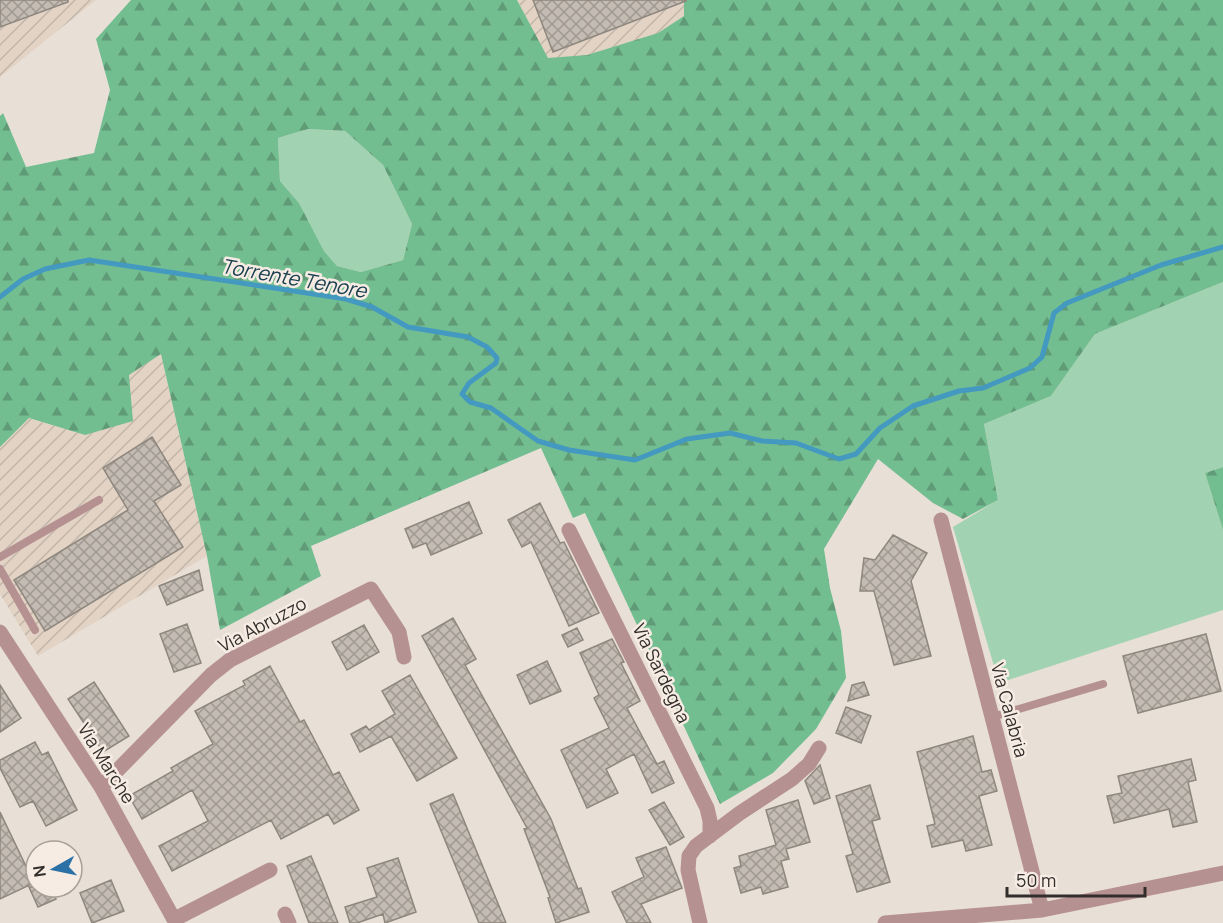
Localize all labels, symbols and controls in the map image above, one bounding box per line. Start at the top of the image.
water label: Torrente Tenore [219,252,370,304]
street label: Via Abruzzo [214,591,310,657]
street label: Via Sardegna [627,619,697,727]
street label: Via Calabria [986,660,1034,760]
street label: Via Marche [73,718,141,808]
north arrow [24,839,84,899]
scale bar [1007,860,1145,898]
text: N [27,864,51,879]
text: 50 m [1016,868,1056,892]

